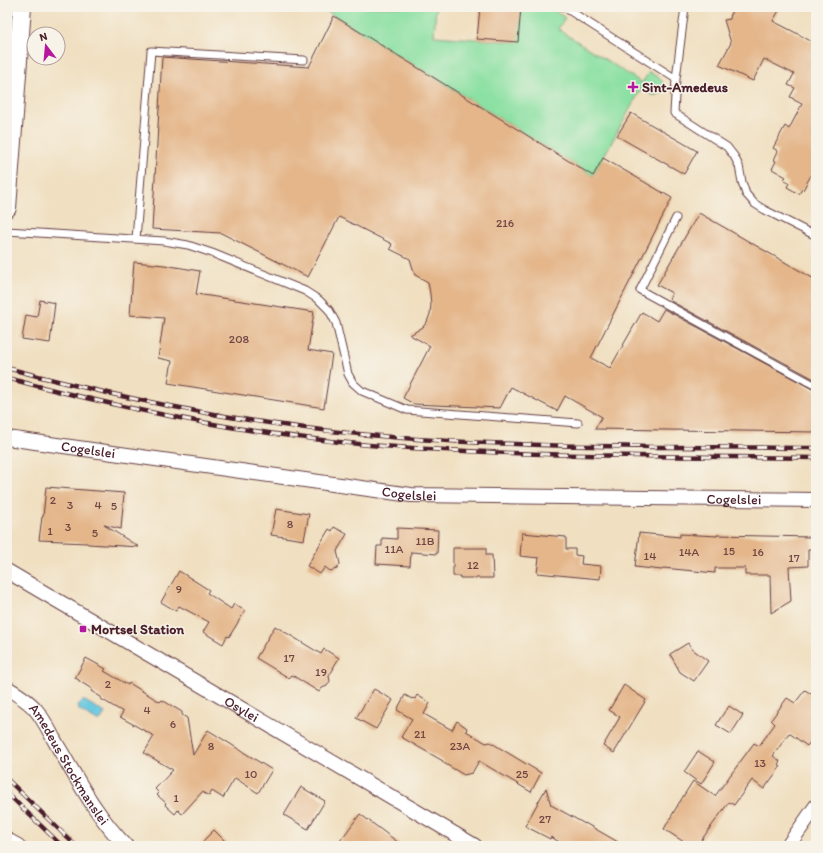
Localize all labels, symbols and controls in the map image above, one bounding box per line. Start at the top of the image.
north arrow [26,26,66,66]
text: N [38,30,49,44]
place label: Sint-Amedeus [642,79,728,96]
marker: Sint-Amedeus [627,81,639,93]
house number: 216 [496,216,514,230]
house number: 208 [229,332,250,346]
street label: Cogelslei [60,437,116,462]
street label: Cogelslei [381,482,436,504]
street label: Cogelslei [707,490,761,508]
house number: 2 [50,493,57,507]
house number: 3 [67,498,74,512]
house number: 4 [94,498,102,512]
house number: 5 [111,499,117,513]
house number: 8 [287,517,294,531]
house number: 3 [65,520,72,534]
house number: 1 [47,524,53,538]
house number: 5 [92,526,98,540]
house number: 11B [416,534,435,548]
house number: 11A [385,542,404,556]
house number: 15 [723,544,735,558]
house number: 14A [679,545,700,559]
house number: 16 [752,545,764,559]
house number: 14 [644,549,656,563]
house number: 17 [788,551,800,565]
house number: 12 [467,558,480,572]
house number: 9 [176,582,182,596]
place label: Mortsel Station [91,621,184,638]
marker: Mortsel Station [78,624,88,634]
house number: 17 [283,651,295,665]
house number: 19 [315,665,327,679]
house number: 2 [105,677,112,691]
street label: Osylei [221,692,262,726]
street label: Amedeus Stockmanslei [25,700,113,828]
house number: 4 [143,703,151,717]
house number: 6 [170,717,176,731]
house number: 21 [414,727,426,741]
house number: 8 [208,739,215,753]
house number: 23A [450,739,471,753]
house number: 13 [754,756,767,770]
house number: 10 [245,767,257,781]
house number: 25 [516,767,528,781]
house number: 1 [173,791,179,805]
house number: 27 [539,812,551,826]

